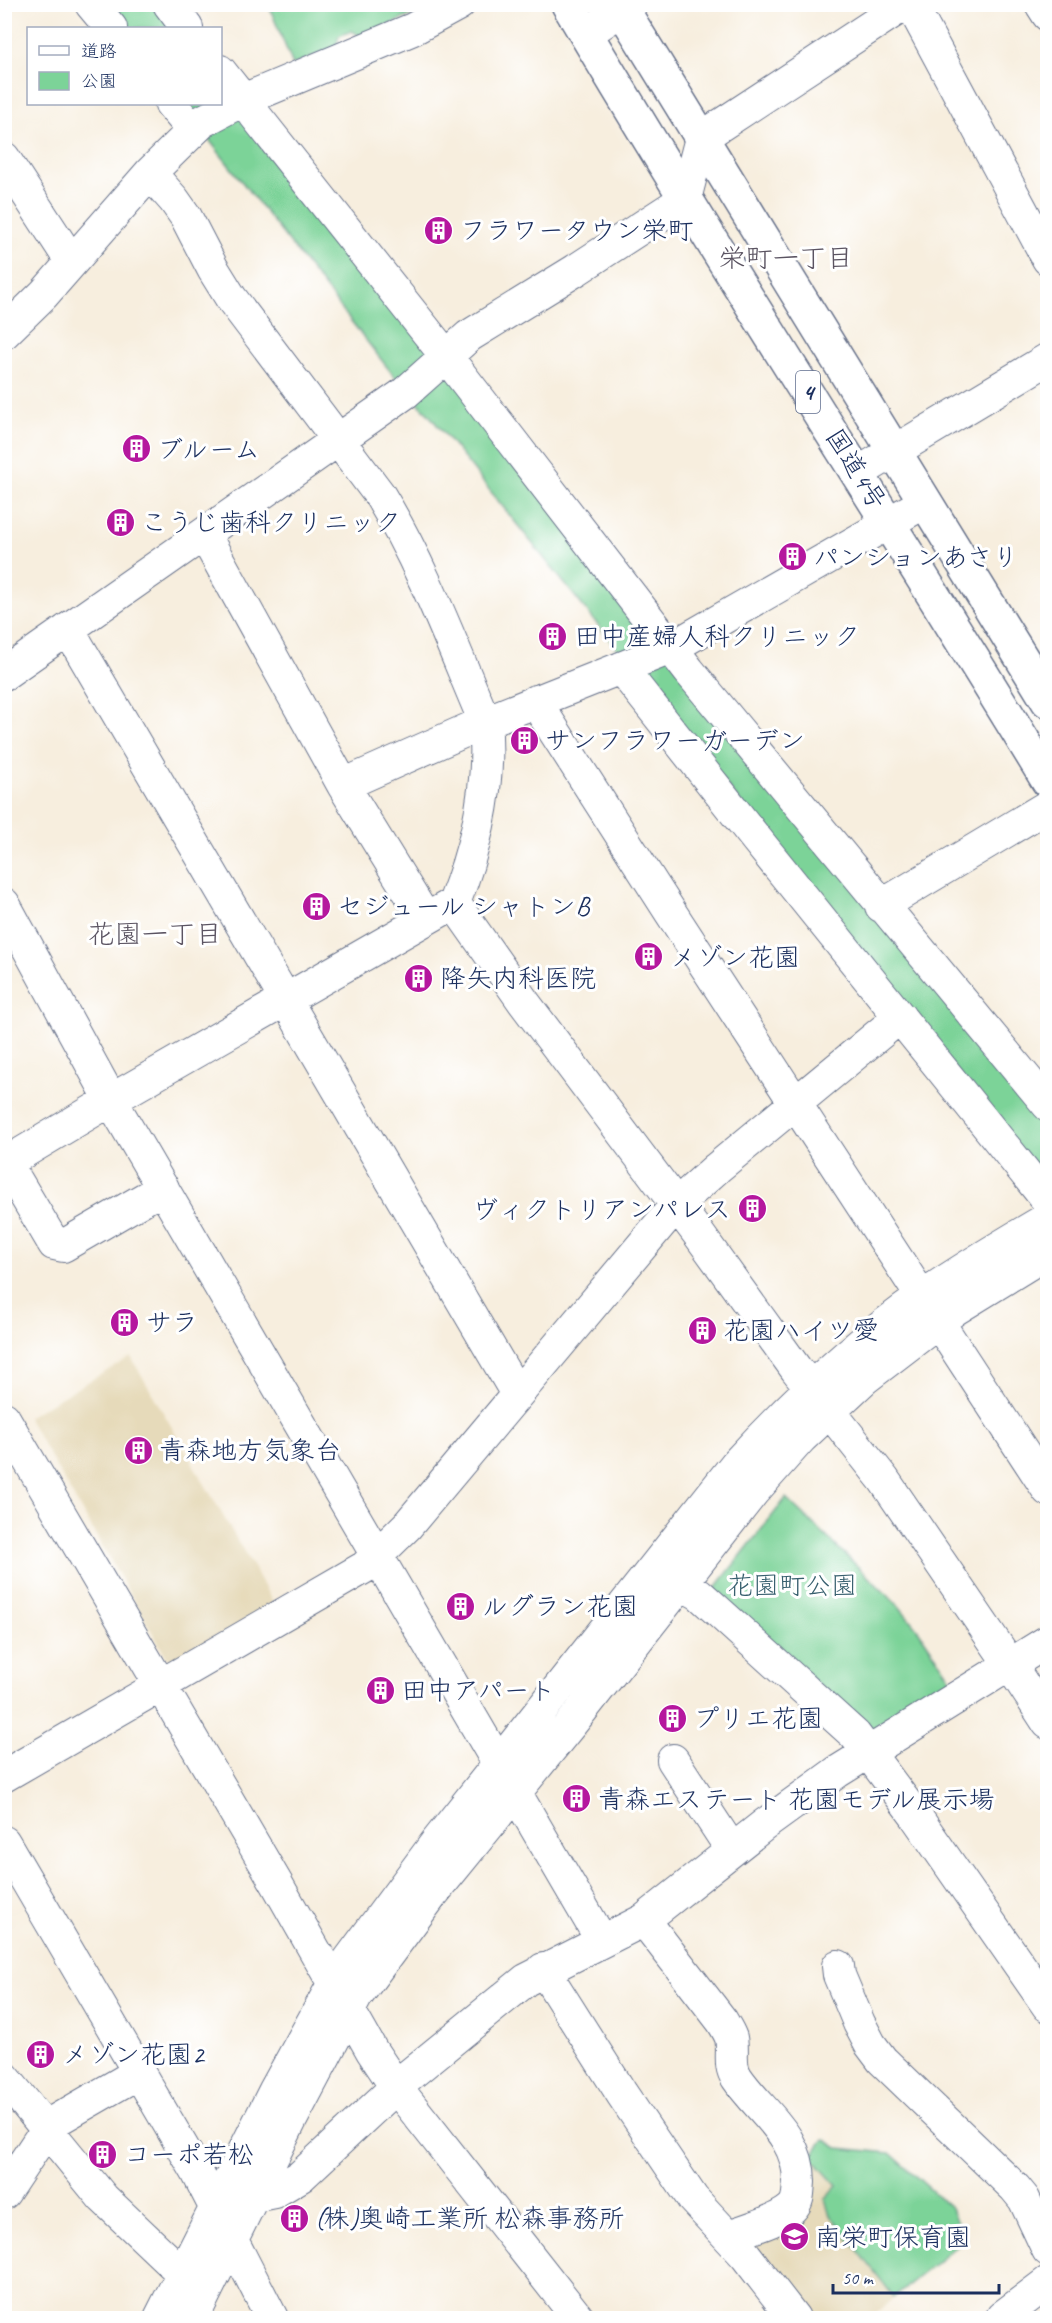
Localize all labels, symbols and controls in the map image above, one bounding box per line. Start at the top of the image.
legend [27,27,222,105]
text: 道路 [81,40,117,62]
text: 公園 [81,70,117,92]
building icon: フラワータウン栄町 [423,214,455,246]
place label: フラワータウン栄町 [460,214,693,247]
district label: 栄町一丁目 [719,241,854,275]
road number: 4 [796,371,820,413]
street label: 国道4号 [818,422,894,516]
building icon: ブルーム [120,433,152,465]
place label: ブルーム [157,433,260,466]
building icon: こうじ歯科クリニック [104,506,136,538]
place label: こうじ歯科クリニック [141,506,401,539]
building icon: パンションあさり [776,541,808,573]
place label: パンションあさり [813,541,1018,574]
building icon: 田中産婦人科クリニック [537,620,569,652]
place label: 田中産婦人科クリニック [574,620,860,653]
building icon: サンフラワーガーデン [508,724,540,756]
place label: サンフラワーガーデン [545,724,805,757]
building icon: セジュール シャトンB [300,890,332,922]
place label: セジュール シャトンB [337,890,591,923]
district label: 花園一丁目 [88,917,223,951]
building icon: メゾン花園 [633,941,665,973]
place label: メゾン花園 [670,941,800,974]
building icon: 降矢内科医院 [403,962,435,994]
place label: 降矢内科医院 [440,962,596,995]
place label: ヴィクトリアンパレス [472,1193,731,1226]
building icon: ヴィクトリアンパレス [736,1193,768,1225]
building icon: サラ [109,1306,141,1338]
place label: サラ [146,1306,198,1339]
building icon: 花園ハイツ愛 [686,1314,718,1346]
place label: 花園ハイツ愛 [723,1314,879,1347]
building icon: 青森地方気象台 [122,1434,154,1466]
place label: 青森地方気象台 [159,1434,341,1467]
park label: 花園町公園 [727,1569,857,1602]
building icon: ルグラン花園 [445,1590,477,1622]
place label: ルグラン花園 [482,1590,638,1623]
building icon: 田中アパート [364,1674,396,1706]
place label: 田中アパート [401,1674,555,1707]
building icon: プリエ花園 [656,1702,688,1734]
place label: プリエ花園 [693,1702,823,1735]
building icon: 青森エステート 花園モデル展示場 [561,1783,593,1815]
place label: 青森エステート 花園モデル展示場 [598,1783,994,1816]
building icon: メゾン花園2 [25,2038,57,2070]
place label: メゾン花園2 [62,2038,206,2071]
building icon: コーポ若松 [87,2138,119,2170]
place label: コーポ若松 [124,2138,254,2171]
building icon: (株)奥崎工業所 松森事務所 [278,2202,310,2234]
place label: (株)奥崎工業所 松森事務所 [315,2202,624,2235]
school or university icon: 南栄町保育園 [778,2221,810,2253]
place label: 南栄町保育園 [815,2221,971,2254]
scale bar [833,2257,1000,2295]
text: 50 m [842,2267,875,2289]

